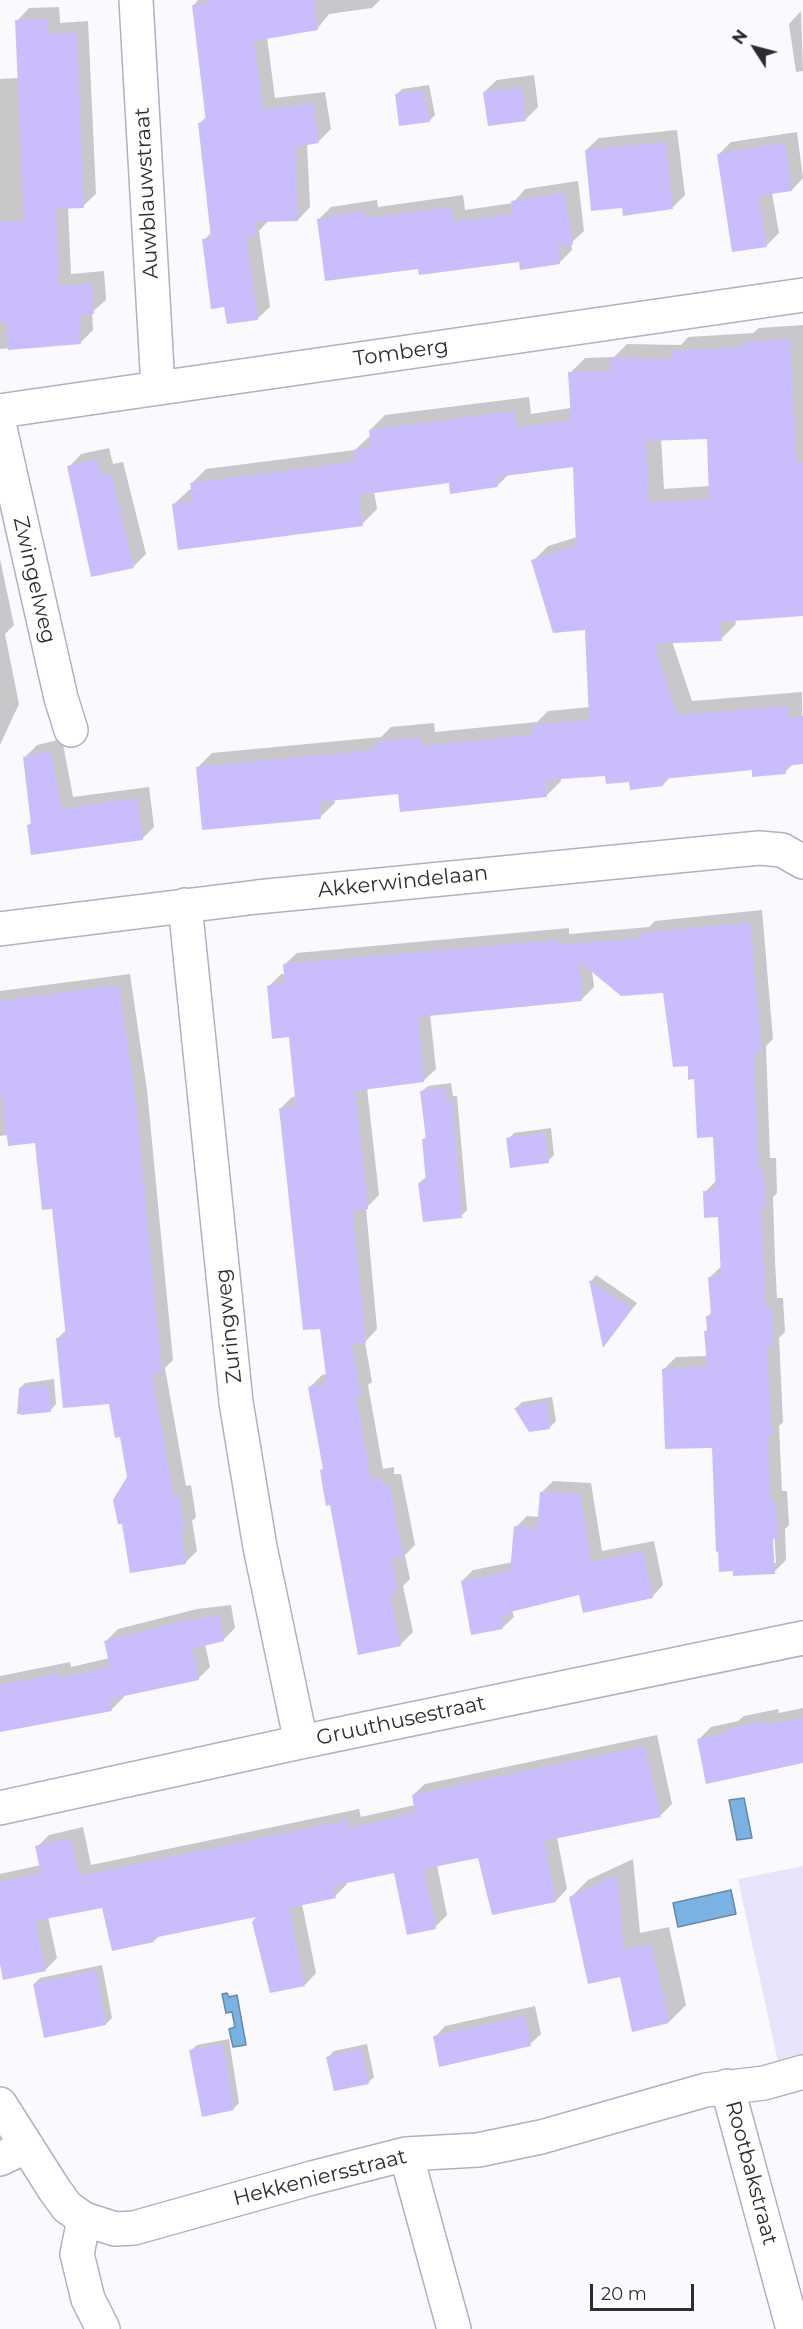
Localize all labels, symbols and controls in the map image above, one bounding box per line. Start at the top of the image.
north arrow [725,18,785,78]
text: N [729,26,752,48]
street label: Auwblauwstraat [130,107,164,279]
street label: Tomberg [352,334,450,372]
street label: Zwingelweg [7,514,61,646]
street label: Akkerwindelaan [317,861,489,903]
street label: Zuringweg [210,1267,248,1385]
street label: Gruuthusestraat [314,1691,488,1751]
street label: Rootbakstraat [720,2098,782,2248]
street label: Hekkeniersstraat [231,2144,409,2212]
scale bar [593,2272,696,2310]
text: 20 m [601,2283,647,2305]

